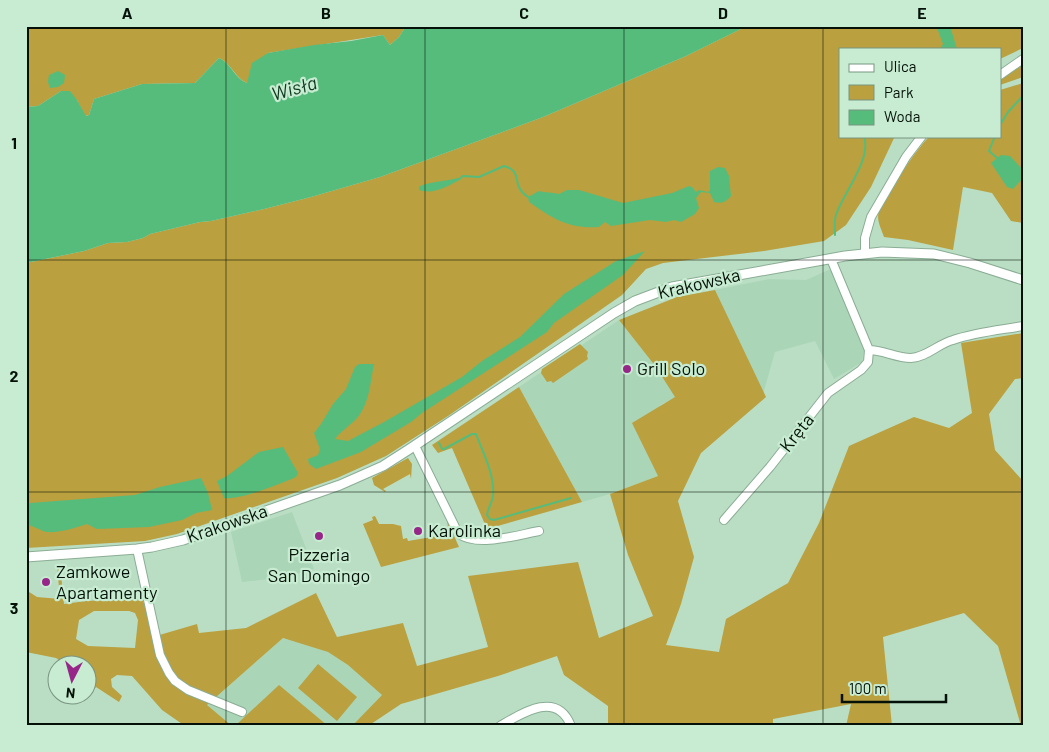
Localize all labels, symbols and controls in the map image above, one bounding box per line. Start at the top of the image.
text: A [122,3,133,22]
text: B [321,3,331,22]
text: C [519,3,529,22]
text: D [718,3,728,22]
text: E [917,3,927,22]
legend [839,48,1002,138]
text: Ulica [884,57,916,75]
water label: Wisła [269,70,319,105]
text: Park [884,83,914,101]
text: Woda [884,107,920,125]
text: 1 [11,133,17,152]
street label: Krakowska [655,263,742,303]
place label: Grill Solo [637,357,705,379]
marker: Grill Solo [621,363,633,375]
text: 2 [10,366,19,385]
street label: Kręta [774,409,818,456]
street label: Krakowska [183,499,270,547]
place label: Karolinka [428,519,501,541]
marker: Karolinka [412,525,424,537]
marker: Pizzeria San Domingo [313,530,325,542]
place label: Pizzeria San Domingo [268,543,370,586]
place label: Zamkowe Apartamenty [56,560,158,603]
marker: Zamkowe Apartamenty [40,576,52,588]
text: 3 [10,598,18,617]
north arrow [48,654,98,704]
scale bar [842,672,945,704]
text: 100 m [849,679,887,697]
text: N [65,684,76,702]

